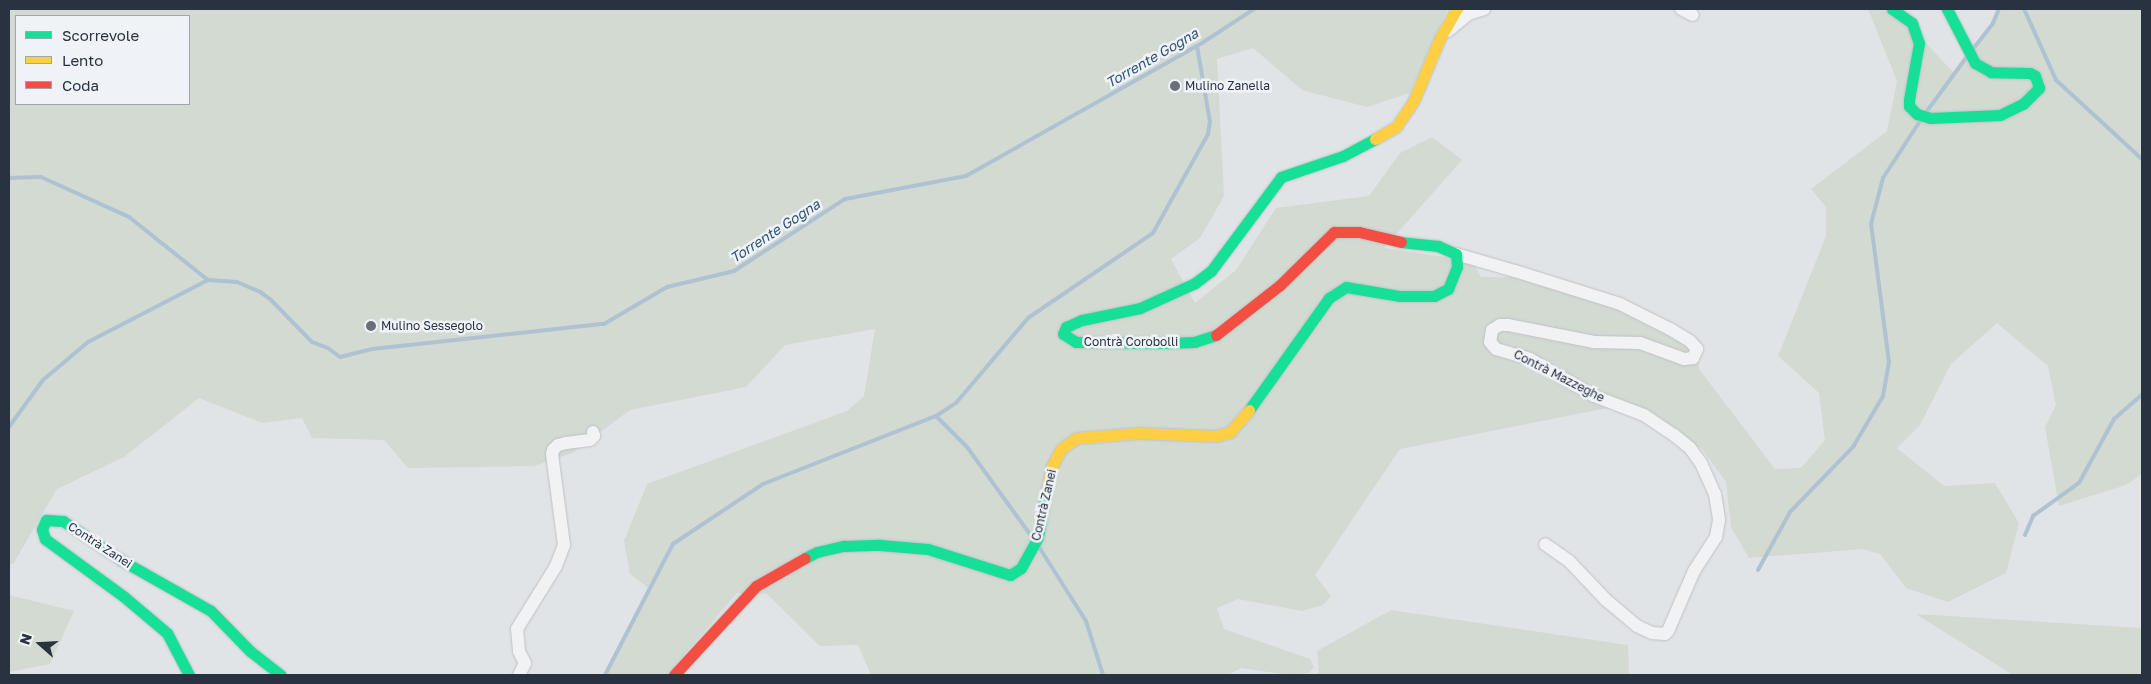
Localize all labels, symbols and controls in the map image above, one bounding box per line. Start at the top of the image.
legend [15,15,190,105]
water label: Torrente Gogna [1103,25,1201,91]
text: Scorrevole [62,26,139,44]
text: Lento [62,51,103,69]
text: Coda [62,76,99,94]
place label: Mulino Zanella [1185,79,1270,93]
marker: Mulino Zanella [1169,80,1181,92]
water label: Torrente Gogna [727,196,823,266]
place label: Mulino Sessegolo [381,319,483,333]
marker: Mulino Sessegolo [365,320,377,332]
street label: Contrà Corobolli [1084,335,1178,349]
street label: Contrà Mazzeghe [1511,347,1607,405]
street label: Contrà Zanei [1029,468,1059,542]
street label: Contrà Zanei [65,519,135,571]
north arrow [15,619,65,669]
text: N [16,631,35,647]

